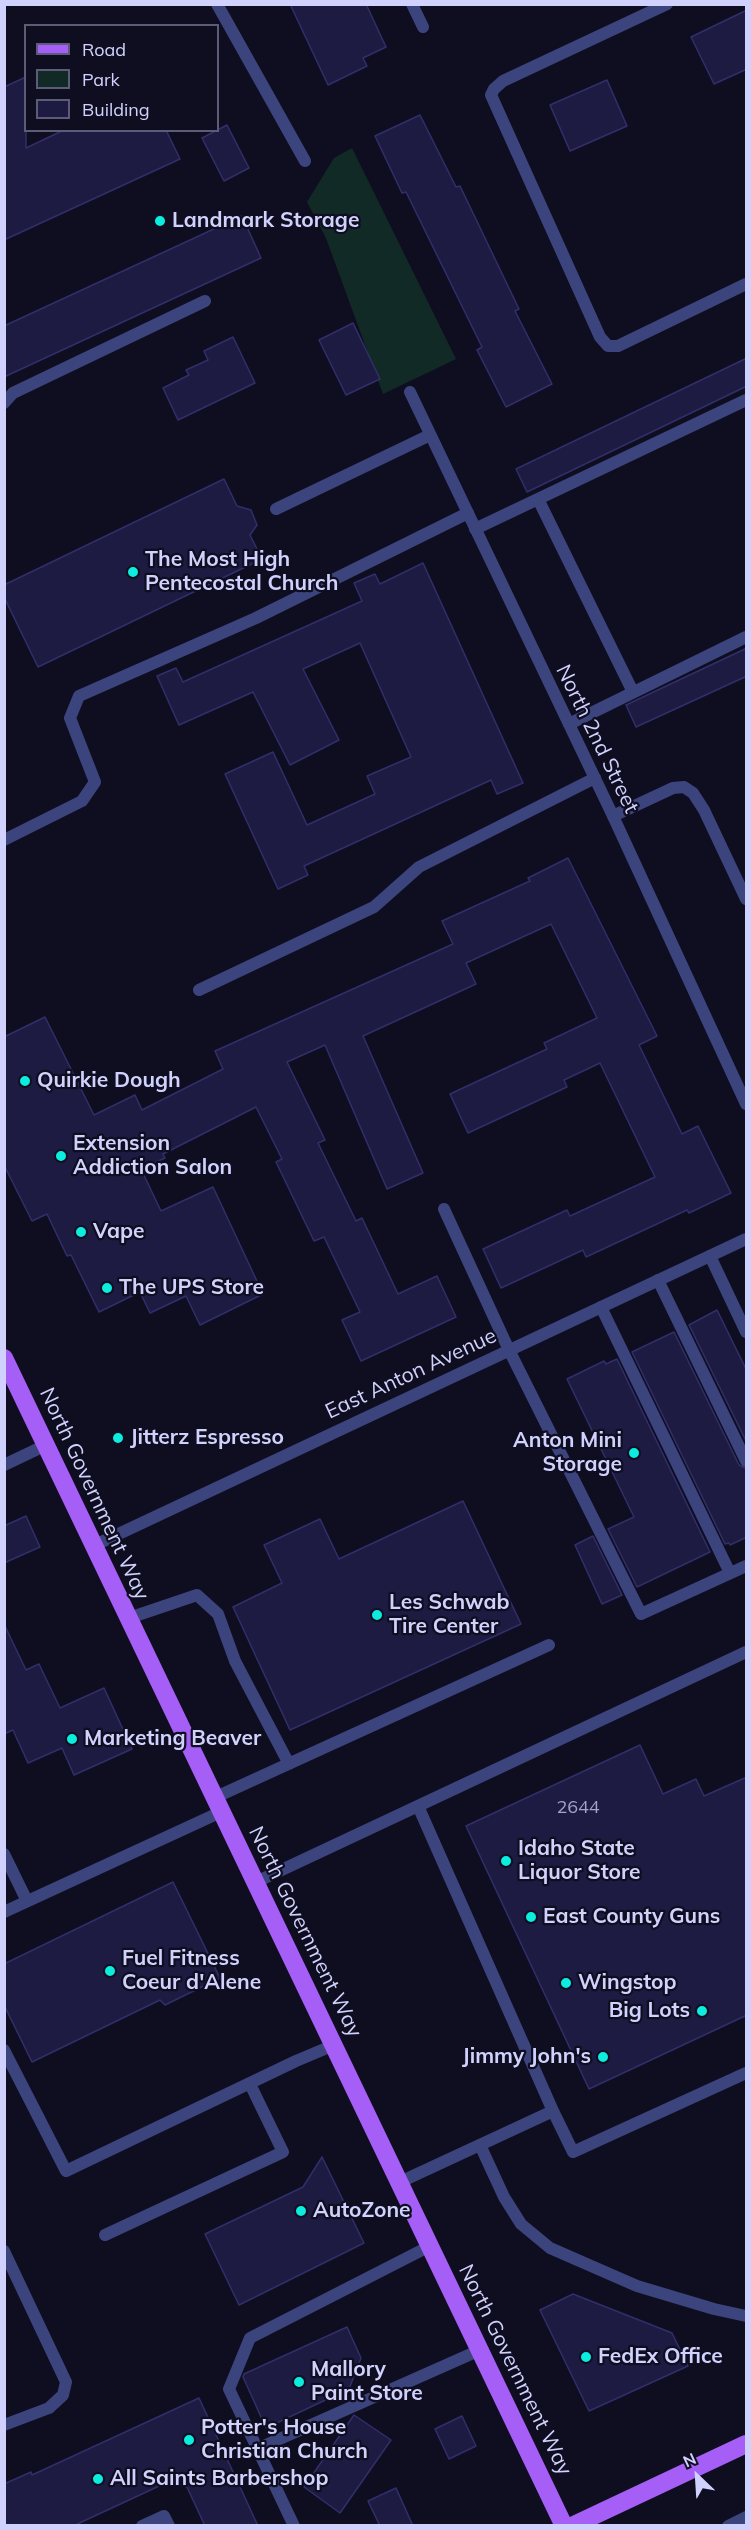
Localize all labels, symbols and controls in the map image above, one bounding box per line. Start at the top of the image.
legend [24,24,219,132]
text: Road [82,38,126,61]
text: Park [82,68,120,91]
text: Building [82,98,150,121]
place label: Landmark Storage [172,208,359,234]
marker: Landmark Storage [153,214,167,228]
place label: The Most High Pentecostal Church [145,547,338,597]
marker: The Most High Pentecostal Church [126,565,140,579]
street label: North 2nd Street [550,661,644,817]
place label: Quirkie Dough [37,1068,181,1094]
marker: Quirkie Dough [18,1074,32,1088]
place label: Extension Addiction Salon [73,1131,232,1181]
marker: Extension Addiction Salon [54,1149,68,1163]
place label: Vape [93,1219,144,1245]
marker: Vape [74,1225,88,1239]
place label: The UPS Store [119,1275,264,1301]
marker: The UPS Store [100,1281,114,1295]
street label: East Anton Avenue [321,1323,501,1425]
street label: North Government Way [34,1384,154,1604]
place label: Jitterz Espresso [130,1425,284,1451]
place label: Anton Mini Storage [513,1428,622,1478]
marker: Jitterz Espresso [111,1431,125,1445]
marker: Anton Mini Storage [627,1446,641,1460]
place label: Les Schwab Tire Center [389,1590,509,1640]
marker: Les Schwab Tire Center [370,1608,384,1622]
place label: Marketing Beaver [84,1726,261,1752]
marker: Marketing Beaver [65,1732,79,1746]
house number: 2644 [556,1797,600,1819]
street label: North Government Way [243,1823,367,2041]
place label: Idaho State Liquor Store [518,1836,641,1886]
marker: Idaho State Liquor Store [499,1854,513,1868]
place label: East County Guns [543,1904,720,1930]
marker: East County Guns [524,1910,538,1924]
place label: Fuel Fitness Coeur d'Alene [122,1946,261,1996]
marker: Fuel Fitness Coeur d'Alene [103,1964,117,1978]
place label: Wingstop [578,1970,676,1996]
marker: Wingstop [559,1976,573,1990]
place label: Big Lots [609,1998,690,2024]
marker: Big Lots [695,2004,709,2018]
place label: Jimmy John's [462,2044,591,2070]
marker: Jimmy John's [596,2050,610,2064]
place label: AutoZone [313,2198,411,2224]
marker: AutoZone [294,2204,308,2218]
street label: North Government Way [453,2261,577,2479]
place label: FedEx Office [598,2344,723,2370]
marker: FedEx Office [579,2350,593,2364]
place label: Mallory Paint Store [311,2357,423,2407]
marker: Mallory Paint Store [292,2375,306,2389]
place label: Potter's House Christian Church [201,2415,368,2465]
marker: Potter's House Christian Church [182,2433,196,2447]
north arrow [667,2446,727,2506]
text: N [680,2448,699,2471]
place label: All Saints Barbershop [110,2466,328,2492]
marker: All Saints Barbershop [91,2472,105,2486]

